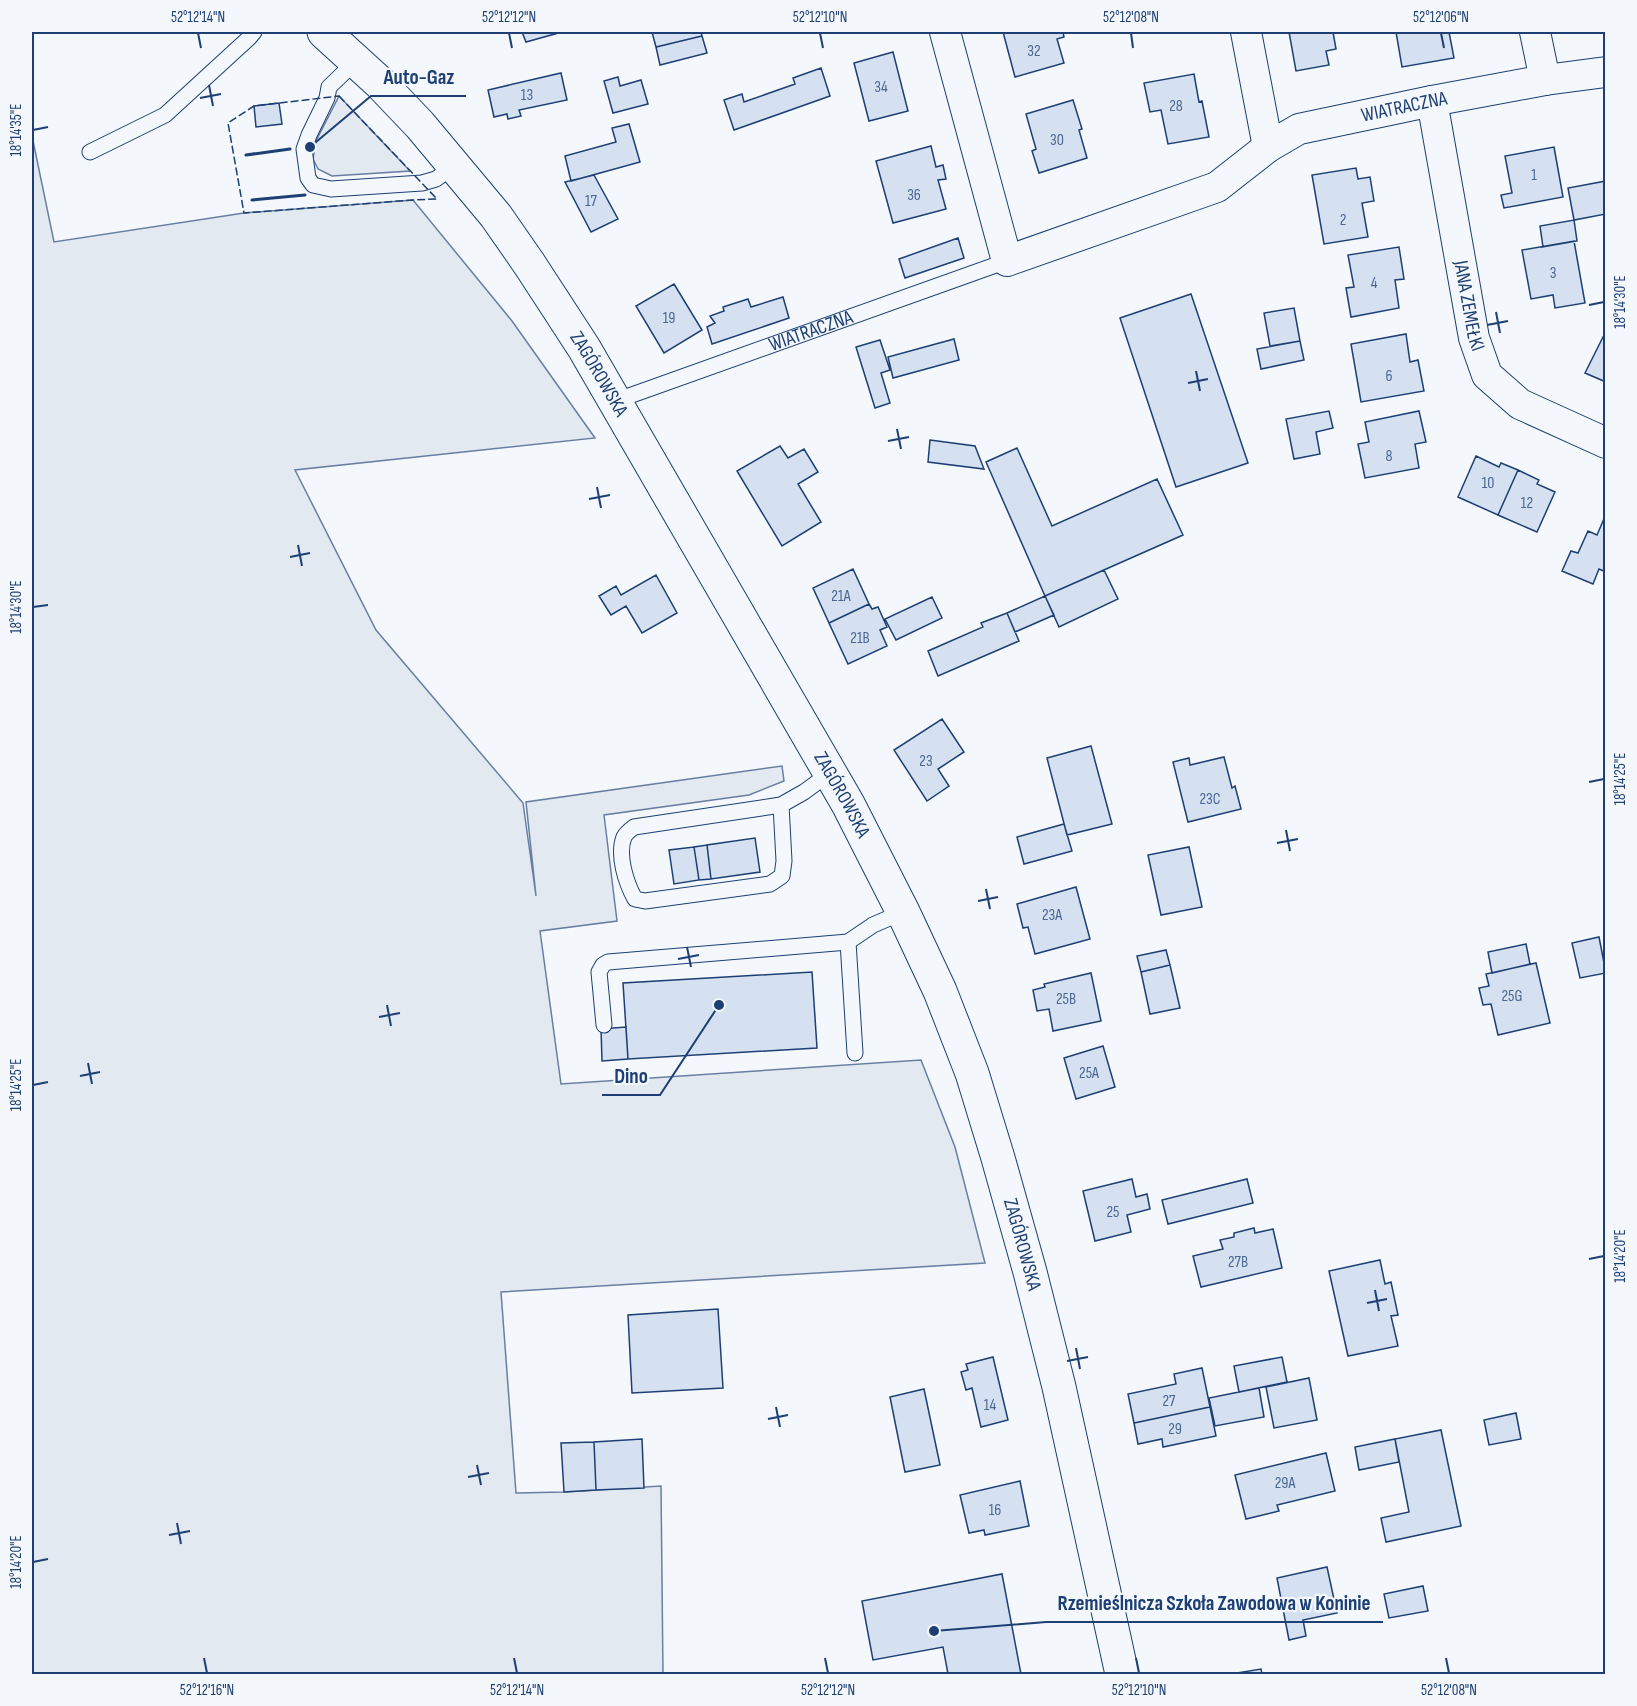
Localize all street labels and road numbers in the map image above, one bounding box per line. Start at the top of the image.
street label: WIATRACZNA [1359,86,1450,128]
street label: JANA ZEMEŁKI [1448,258,1490,354]
street label: WIATRACZNA [766,305,856,357]
street label: ZAGÓROWSKA [564,327,633,421]
street label: ZAGÓROWSKA [808,748,875,842]
street label: ZAGÓROWSKA [998,1196,1046,1294]

